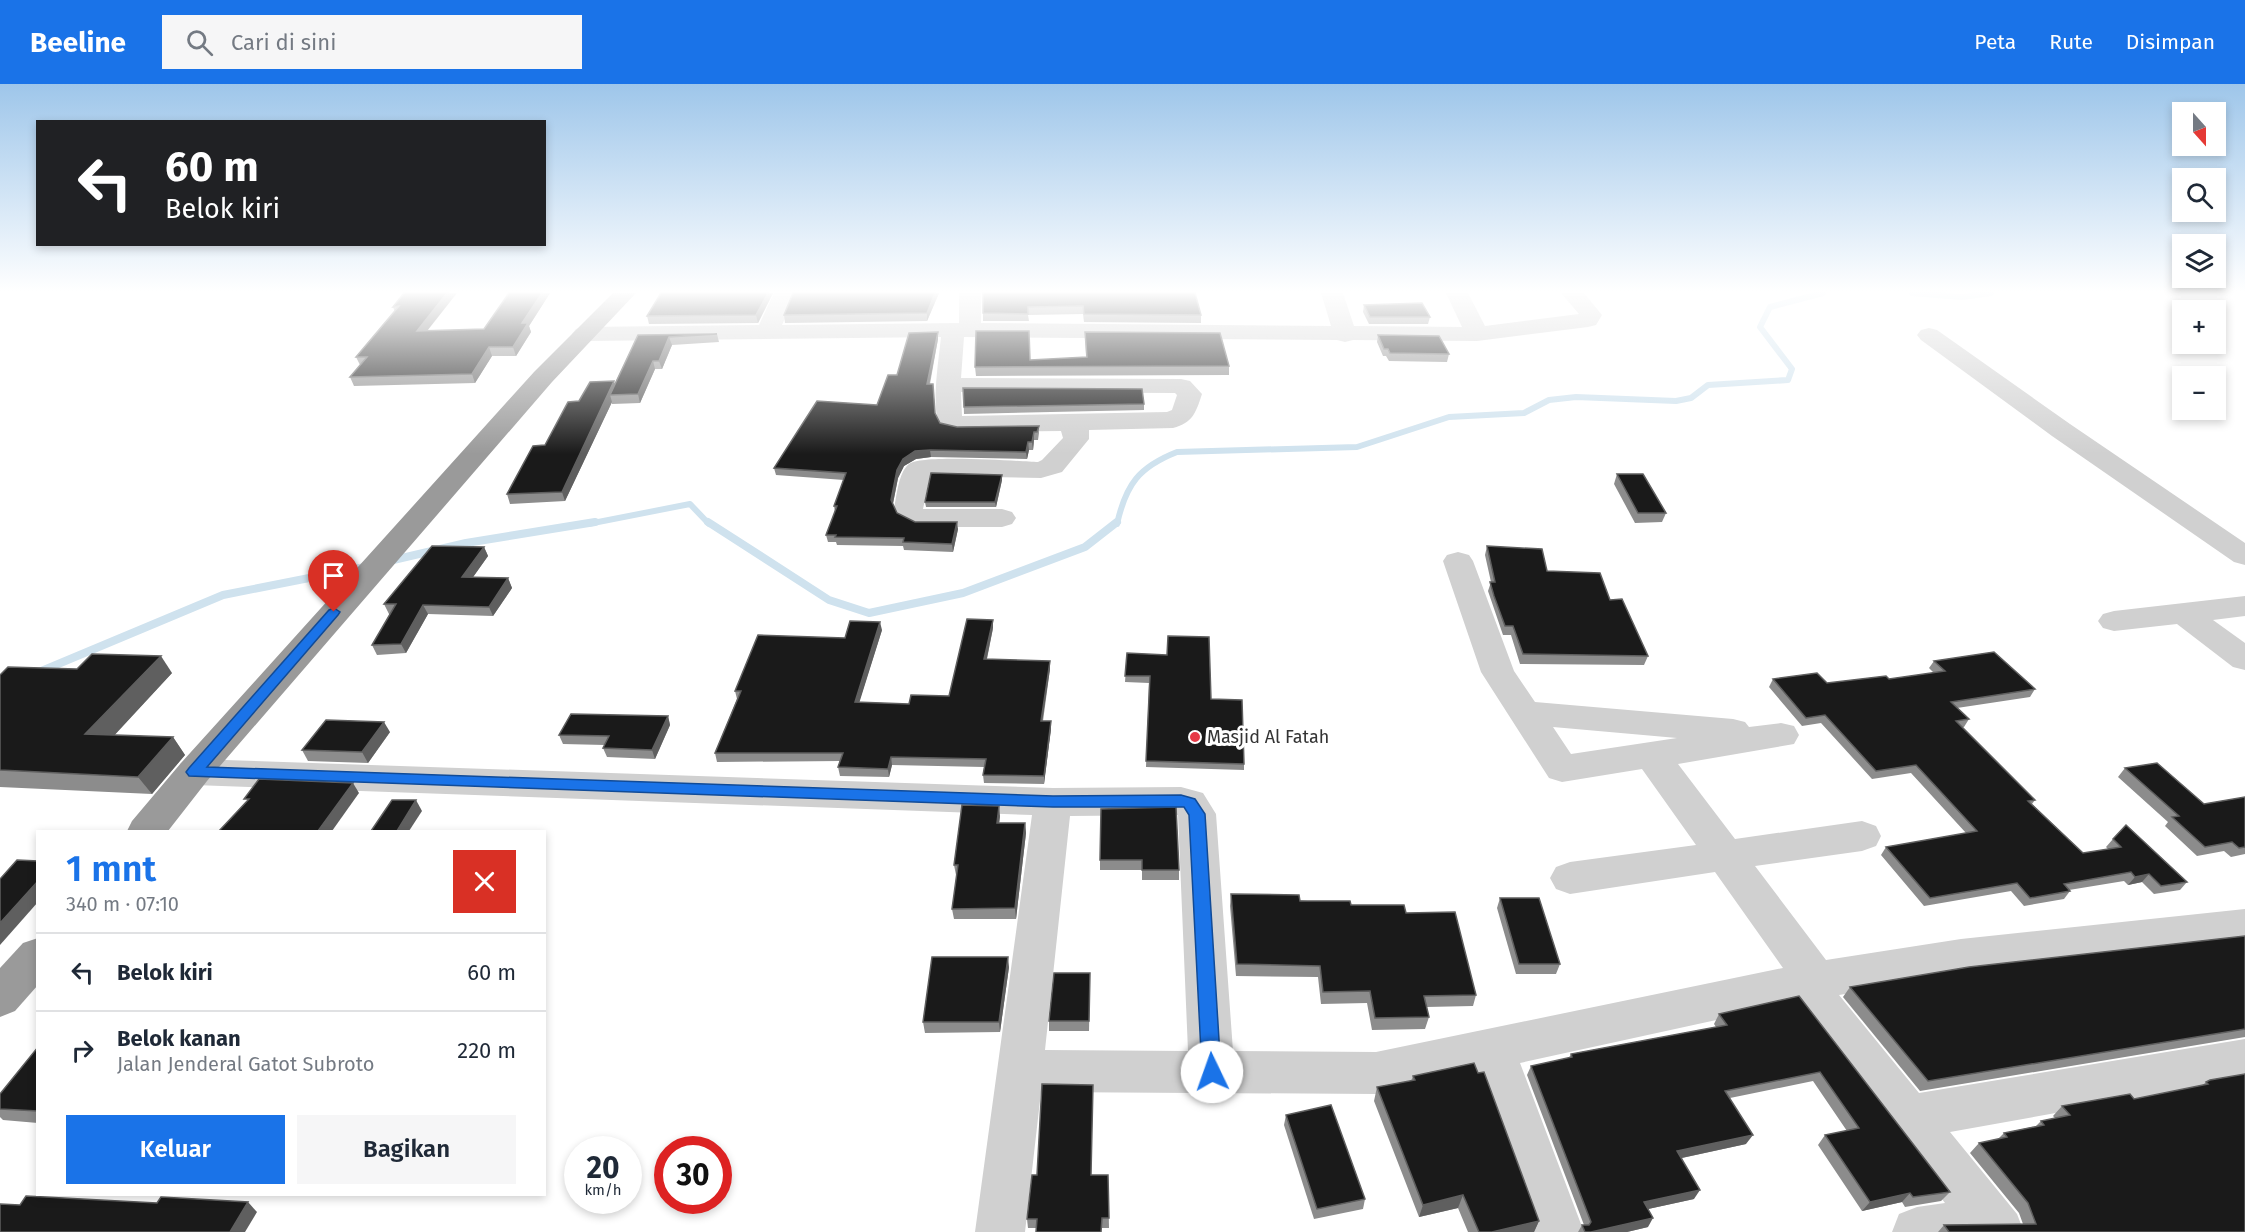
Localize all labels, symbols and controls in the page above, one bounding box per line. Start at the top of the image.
search box [162,15,582,69]
text: Beeline [30,26,126,59]
icon: search [183,26,216,59]
text: Cari di sini [231,29,336,56]
text: Peta [1974,29,2016,55]
text: Rute [2049,29,2093,55]
text: Disimpan [2126,29,2215,55]
north arrow [2172,102,2226,156]
map controls [2172,102,2226,420]
text: 60 m [165,142,259,192]
icon: left [66,144,144,222]
button: search [2172,168,2226,222]
text: Belok kiri [165,193,280,225]
button: layers [2172,234,2226,288]
button: + [2172,300,2226,354]
button: − [2172,366,2226,420]
pin [308,550,359,612]
icon: arrive [317,559,350,592]
place label: Masjid Al Fatah [1207,726,1329,748]
marker: Masjid Al Fatah [1188,730,1202,744]
text: 1 mnt [66,847,156,891]
button: close [453,850,516,913]
text: 340 m · 07:10 [66,892,179,916]
icon: left [66,956,99,989]
text: Belok kiri [117,959,213,986]
text: 60 m [467,959,516,986]
text: Belok kanan [117,1025,241,1052]
icon: right [66,1034,99,1067]
text: 220 m [457,1037,516,1064]
position arrow [1180,1040,1244,1104]
text: Jalan Jenderal Gatot Subroto [117,1052,374,1076]
button: Keluar [66,1115,285,1184]
button: Bagikan [297,1115,516,1184]
speed limit sign: 30 [654,1136,732,1214]
text: 20 [586,1150,620,1186]
text: km/h [584,1181,622,1199]

